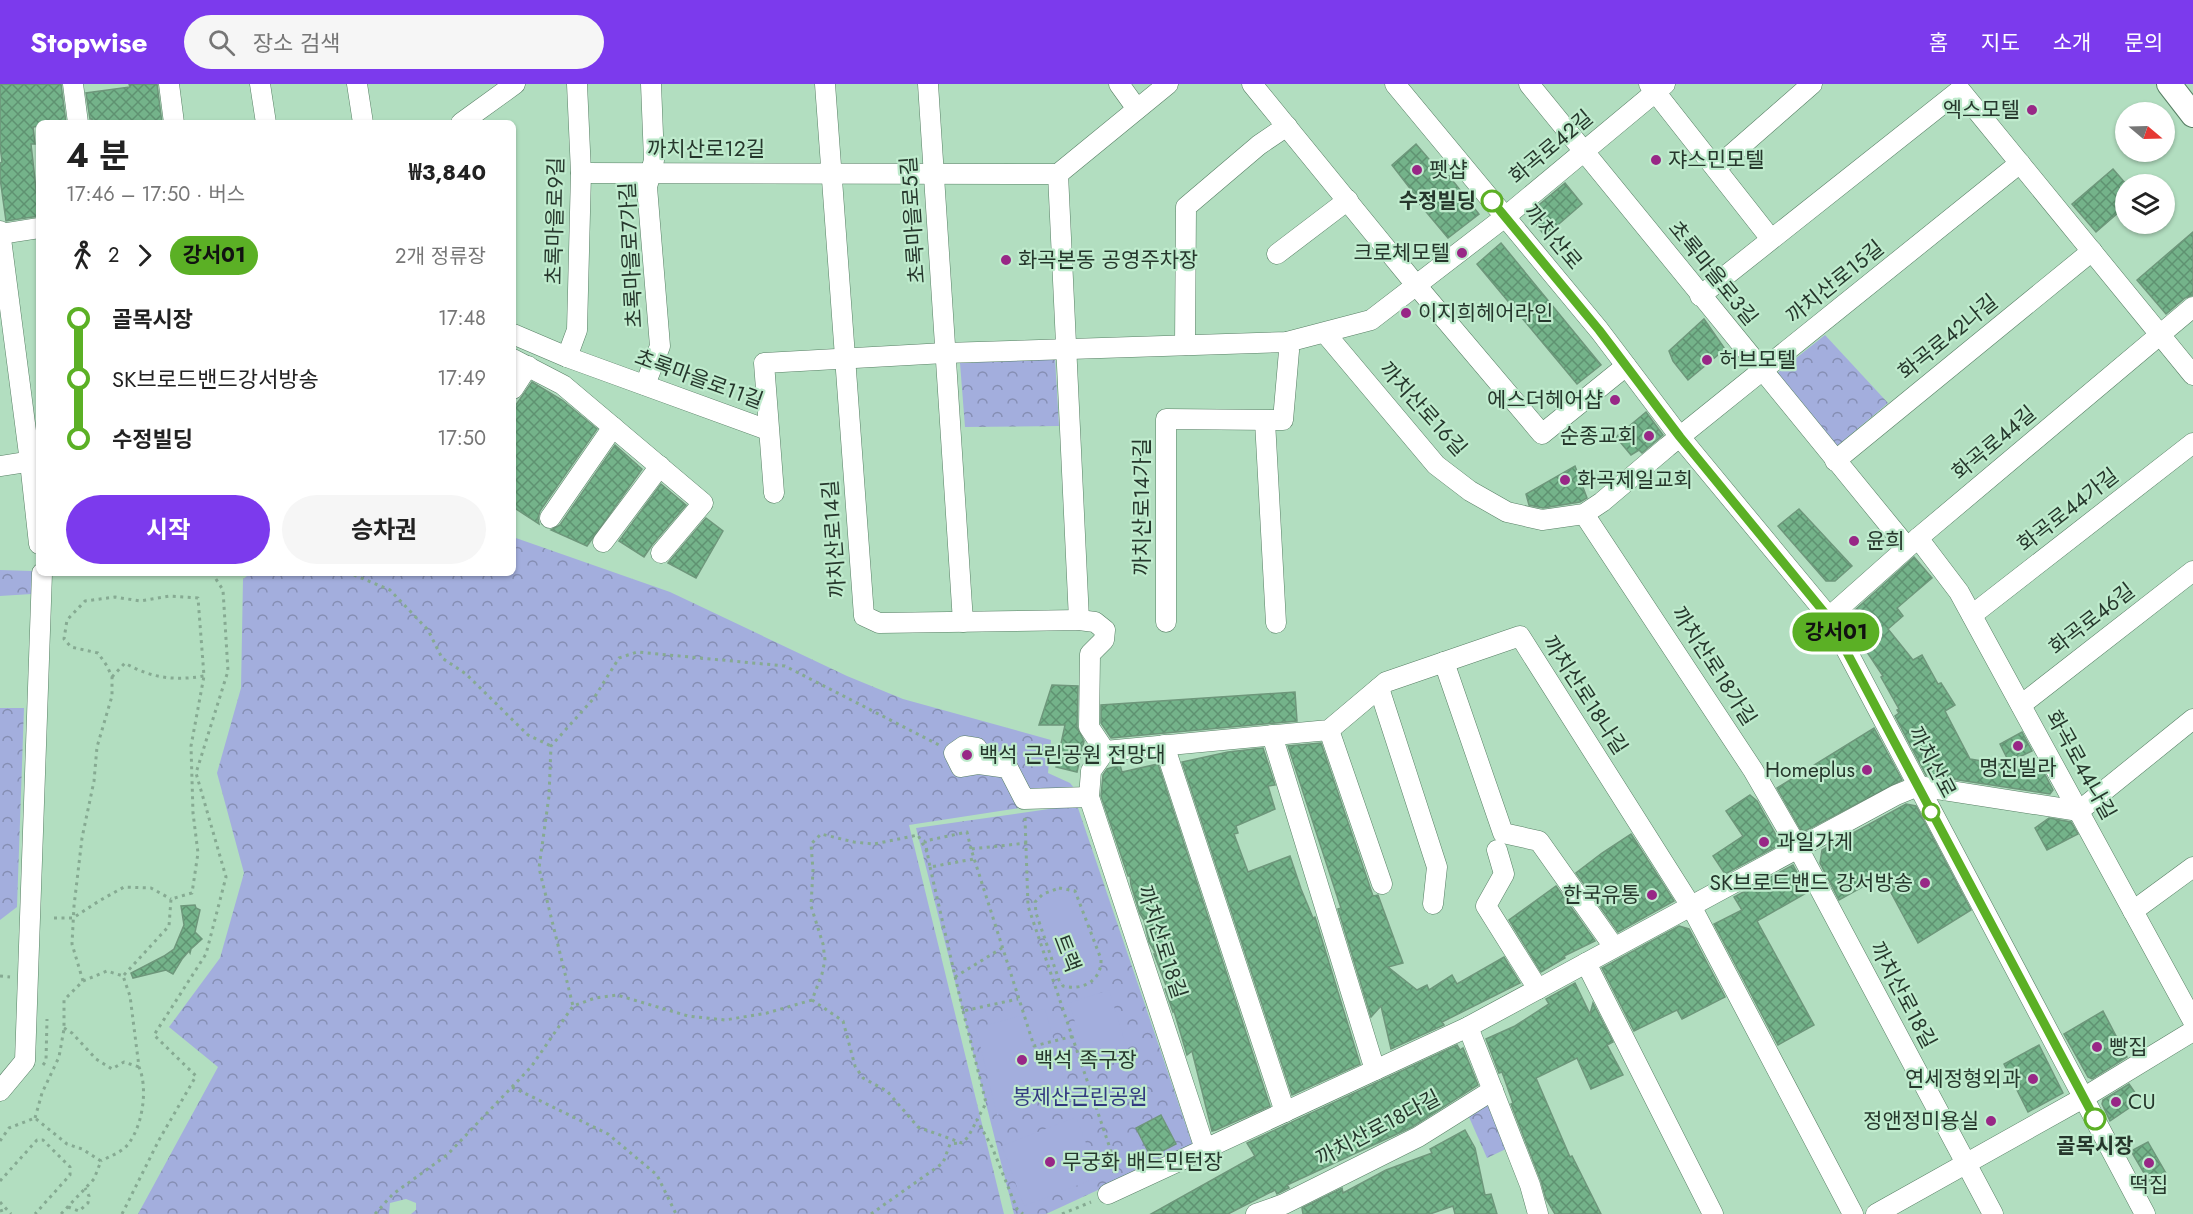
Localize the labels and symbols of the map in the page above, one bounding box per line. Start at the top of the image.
place label: 엑스모텔 [1943,95,2020,125]
north arrow [2115,102,2175,162]
street label: 화곡로42길 [1502,103,1600,191]
marker: 엑스모텔 [2025,103,2039,117]
street label: 까치산로12길 [647,134,765,164]
place label: 쟈스민모텔 [1668,145,1765,175]
marker: 쟈스민모텔 [1649,153,1663,167]
street label: 초록마을로5길 [894,155,932,285]
place label: 펫샵 [1429,155,1468,185]
street label: 초록마을로9길 [539,157,571,285]
marker: 펫샵 [1410,163,1424,177]
street label: 초록마을로7가길 [612,181,650,329]
place label: 수정빌딩 [1399,186,1476,216]
marker: 수정빌딩 [1481,190,1503,212]
street label: 까치산로 [1517,198,1589,276]
street label: 초록마을로3길 [1661,214,1765,332]
street label: 까치산로15길 [1780,233,1890,331]
place label: 크로체모텔 [1353,238,1450,268]
place label: 화곡본동 공영주차장 [1018,245,1198,275]
marker: 크로체모텔 [1455,246,1469,260]
marker: 화곡본동 공영주차장 [999,253,1013,267]
street label: 화곡로42나길 [1892,287,2004,387]
place label: 이지희헤어라인 [1418,298,1553,328]
marker: 이지희헤어라인 [1399,306,1413,320]
street label: 초록마을로11길 [631,342,767,416]
place label: 허브모텔 [1719,345,1796,375]
marker: 허브모텔 [1700,353,1714,367]
street label: 까치산로16길 [1372,355,1474,463]
place label: 에스더헤어샵 [1487,385,1603,415]
marker: 에스더헤어샵 [1608,393,1622,407]
street label: 화곡로44길 [1945,399,2043,487]
place label: 순종교회 [1560,421,1637,451]
marker: 순종교회 [1642,429,1656,443]
street label: 까치산로14가길 [1127,438,1157,576]
street label: 화곡로44가길 [2011,461,2125,559]
place label: 화곡제일교회 [1577,465,1693,495]
marker: 화곡제일교회 [1558,473,1572,487]
street label: 까치산로14길 [815,479,853,599]
place label: 윤희 [1866,526,1905,556]
marker: 윤희 [1847,534,1861,548]
street label: 화곡로46길 [2043,576,2141,662]
street label: 까치산로18가길 [1664,600,1764,732]
line badge: 강서01 [1794,612,1878,652]
street label: 까치산로18나길 [1535,629,1635,761]
street label: 화곡로44나길 [2039,705,2123,825]
street label: 까치산로 [1901,721,1963,803]
marker: 명진빌라 [2011,739,2025,753]
place label: 백석 근린공원 전망대 [979,740,1165,770]
marker: 백석 근린공원 전망대 [960,748,974,762]
place label: 명진빌라 [1979,753,2057,783]
place label: Homeplus [1765,755,1855,785]
marker: Homeplus [1860,763,1874,777]
unlabelled marker [1922,803,1940,821]
place label: 과일가게 [1776,827,1853,857]
marker: 과일가게 [1757,835,1771,849]
place label: SK브로드밴드 강서방송 [1709,868,1913,898]
marker: SK브로드밴드 강서방송 [1918,876,1932,890]
place label: 한국유통 [1563,880,1640,910]
street label: 까치산로18길 [1130,881,1194,1003]
marker: 한국유통 [1645,888,1659,902]
street label: 트랙 [1046,930,1088,976]
street label: 까치산로18길 [1862,936,1944,1054]
place label: 빵집 [2109,1032,2148,1062]
marker: 빵집 [2090,1040,2104,1054]
place label: 백석 족구장 [1034,1045,1137,1075]
marker: 백석 족구장 [1015,1053,1029,1067]
place label: 연세정형외과 [1905,1064,2021,1094]
marker: 연세정형외과 [2026,1072,2040,1086]
park label: 봉제산근린공원 [1012,1082,1148,1112]
street label: 까치산로18다길 [1311,1083,1445,1173]
place label: CU [2128,1087,2156,1117]
marker: CU [2109,1095,2123,1109]
place label: 정앤정미용실 [1863,1106,1979,1136]
marker: 골목시장 [2084,1108,2106,1130]
marker: 정앤정미용실 [1984,1114,1998,1128]
place label: 골목시장 [2056,1131,2134,1161]
place label: 무궁화 배드민턴장 [1062,1147,1223,1177]
marker: 무궁화 배드민턴장 [1043,1155,1057,1169]
marker: 떡집 [2142,1156,2156,1170]
place label: 떡집 [2130,1170,2168,1200]

